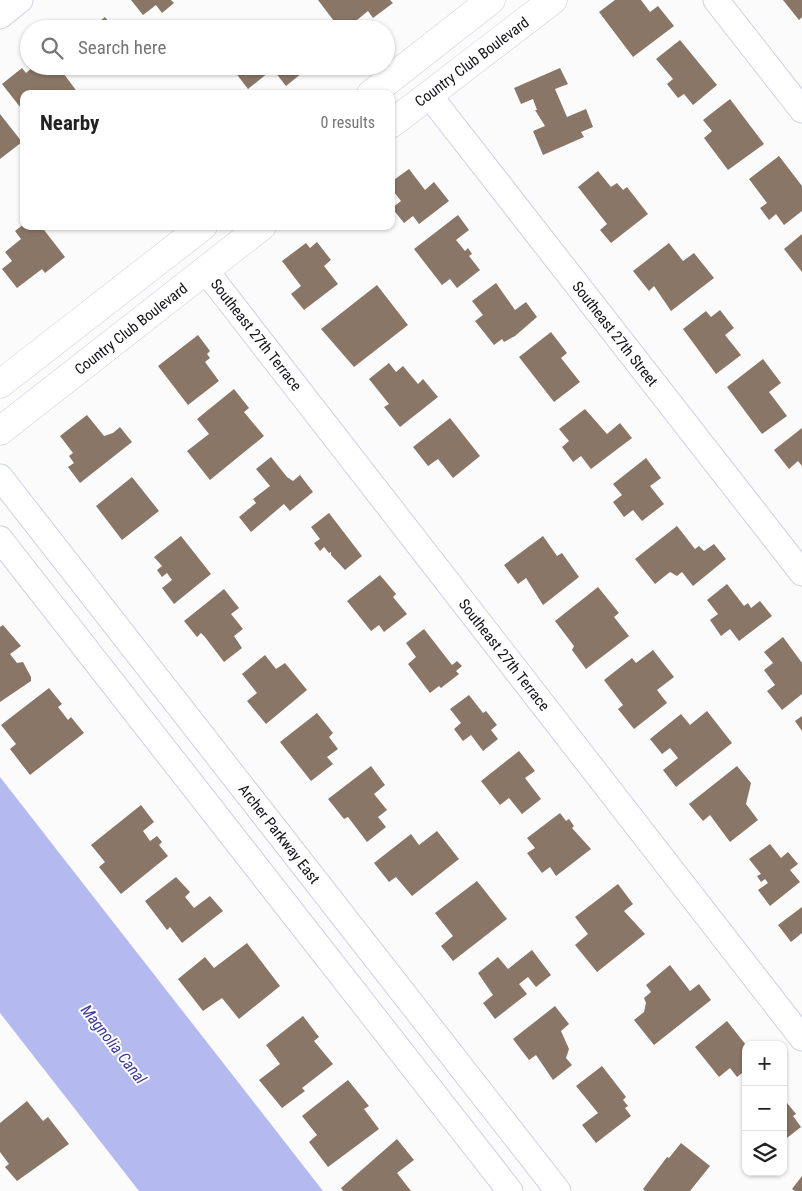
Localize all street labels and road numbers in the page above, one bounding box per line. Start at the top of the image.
street label: Country Club Boulevard [411,13,533,111]
street label: Southeast 27th Terrace [207,276,305,394]
street label: Southeast 27th Street [568,278,662,390]
street label: Country Club Boulevard [71,279,191,379]
street label: Southeast 27th Terrace [455,596,553,714]
street label: Archer Parkway East [235,781,323,887]

